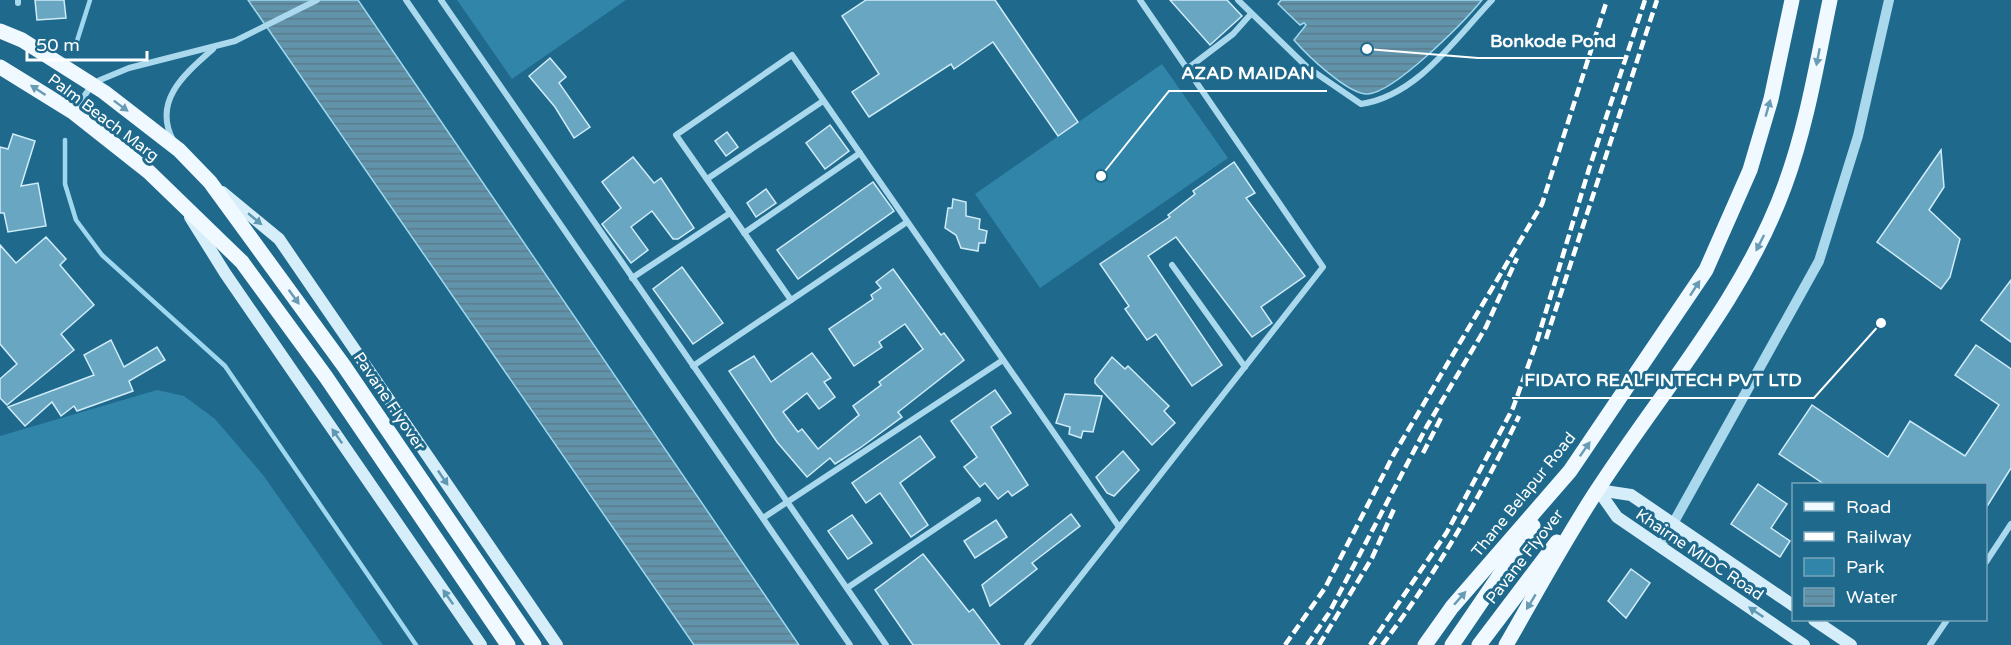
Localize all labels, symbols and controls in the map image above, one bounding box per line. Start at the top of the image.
callout: Bonkode Pond [1478,22,1628,58]
scale bar [27,24,147,62]
text: Bonkode Pond [1490,30,1616,52]
text: 50 m [36,34,80,56]
one-way arrow [1813,48,1822,67]
callout: AZAD MAIDAN [1169,55,1327,91]
text: AZAD MAIDAN [1181,62,1315,84]
street label: Palm Beach Marg [44,69,163,166]
one-way arrow [29,84,46,95]
one-way arrow [113,99,129,112]
one-way arrow [1764,99,1773,117]
one-way arrow [247,212,262,225]
one-way arrow [1755,234,1765,251]
one-way arrow [1689,280,1701,296]
one-way arrow [288,289,300,305]
street label: Pavane Flyover [349,348,430,455]
callout: FIDATO REALFINTECH PVT LTD [1512,362,1814,398]
text: FIDATO REALFINTECH PVT LTD [1524,369,1802,391]
street label: Thane Belapur Road [1467,428,1580,561]
one-way arrow [331,429,343,445]
one-way arrow [1579,441,1591,457]
one-way arrow [437,470,448,486]
legend [1792,483,1987,621]
text: Road [1846,496,1891,518]
street label: Pavane Flyover [1482,505,1569,608]
street label: Khairne MIDC Road [1632,505,1767,605]
text: Railway [1846,526,1912,548]
text: Park [1846,556,1885,578]
text: Water [1846,586,1897,608]
one-way arrow [442,589,454,605]
one-way arrow [1453,591,1466,606]
one-way arrow [1526,594,1537,610]
one-way arrow [1748,606,1764,618]

